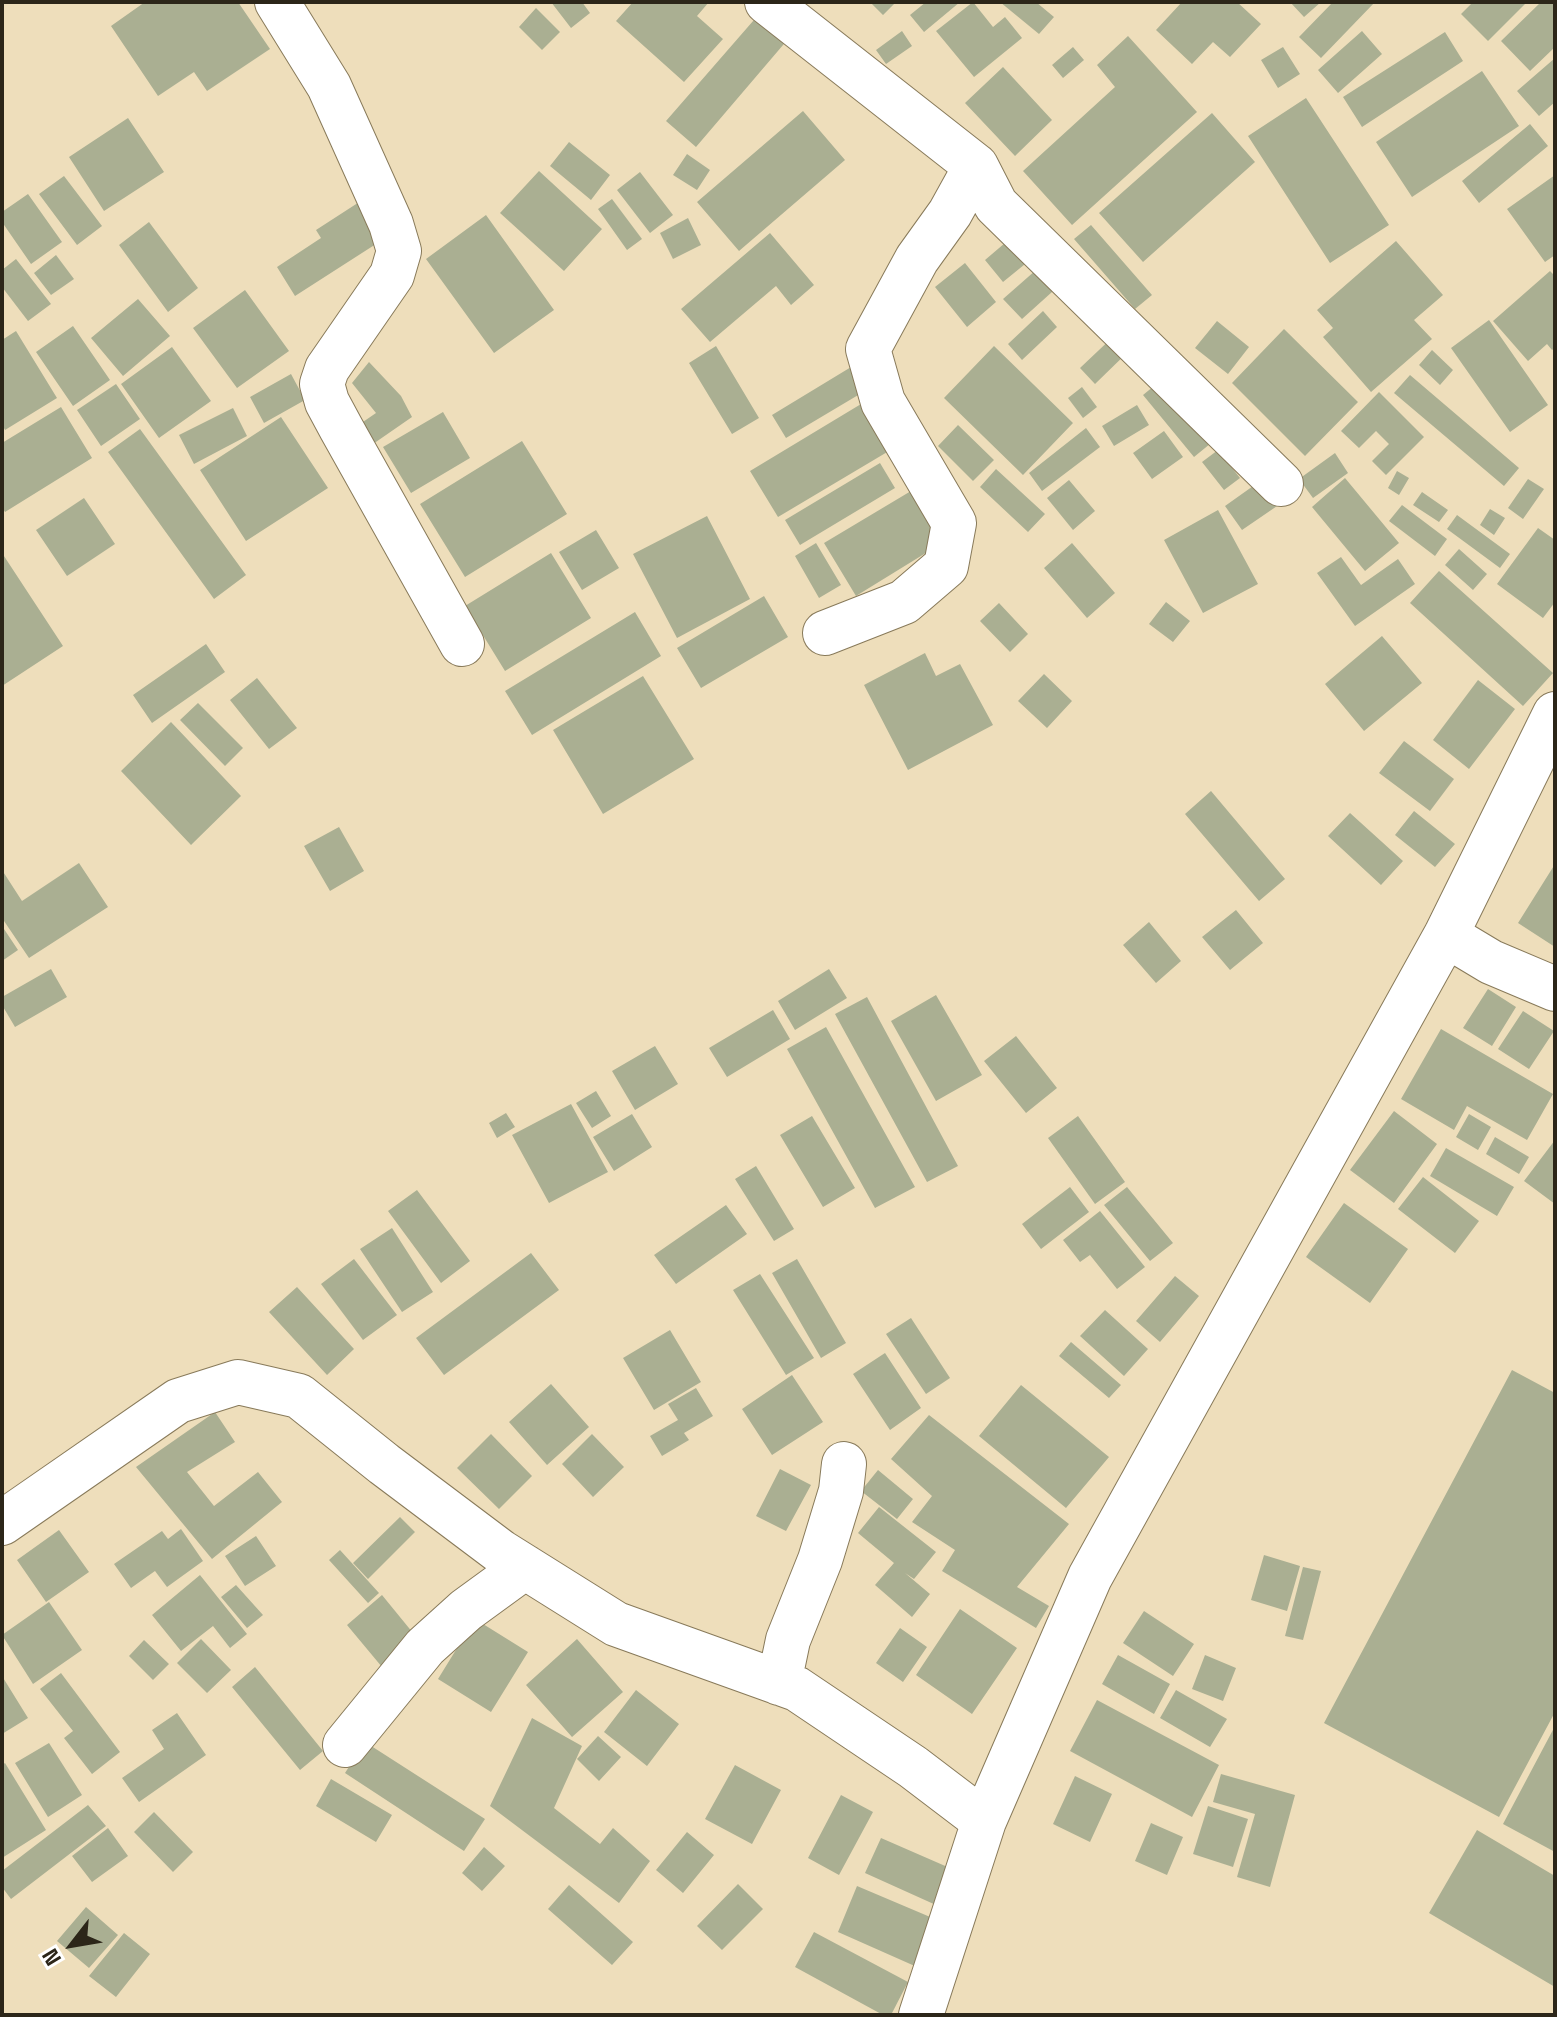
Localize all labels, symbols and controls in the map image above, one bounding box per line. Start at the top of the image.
north arrow [32,1905,112,1985]
text: N [36,1944,67,1971]

